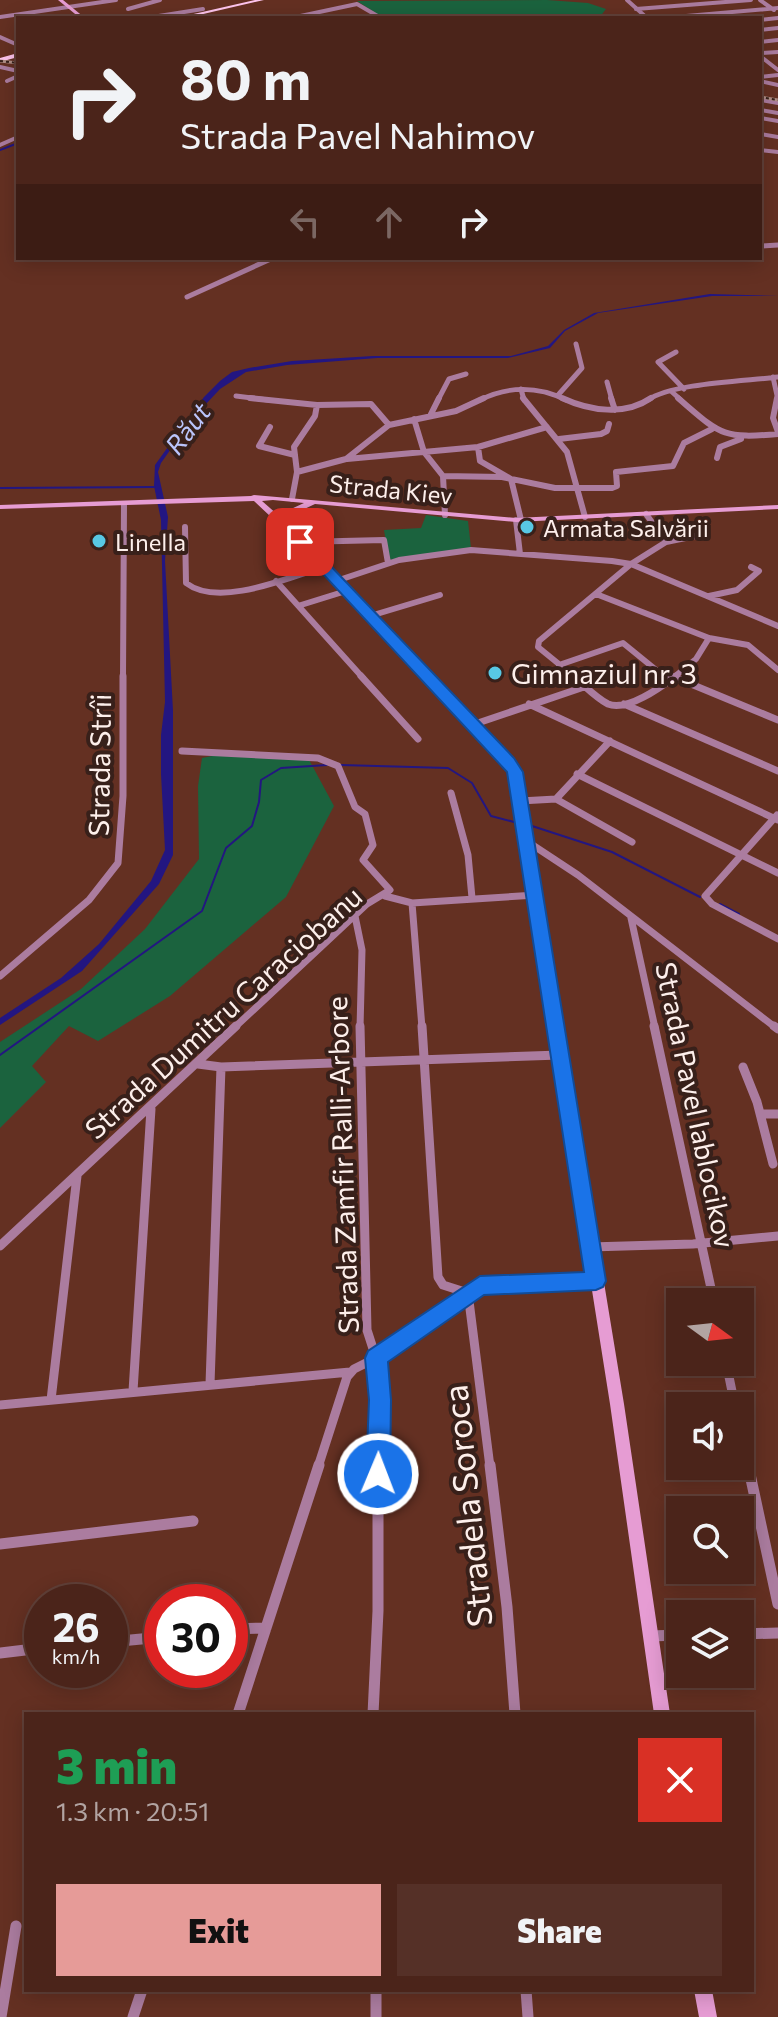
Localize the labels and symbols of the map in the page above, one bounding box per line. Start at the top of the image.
water label: Răut [158,395,217,460]
street label: Strada Kiev [328,468,454,510]
pin [266,508,334,576]
place label: Armata Salvării [543,513,709,542]
marker: Armata Salvării [518,518,536,536]
place label: Linella [115,527,186,556]
marker: Linella [90,532,108,550]
place label: Gimnaziul nr. 3 [511,656,697,690]
marker: Gimnaziul nr. 3 [486,664,504,682]
street label: Strada Strîi [81,693,117,837]
street label: Strada Dumitru Caraciobanu [78,879,368,1145]
street label: Strada Pavel Iablocikov [649,959,743,1251]
street label: Strada Zamfir Ralli-Arbore [319,996,365,1334]
north arrow [666,1288,754,1376]
street label: Stradela Sorocа [432,1383,500,1629]
position arrow [336,1432,420,1516]
speed limit sign: 30 [144,1584,248,1688]

